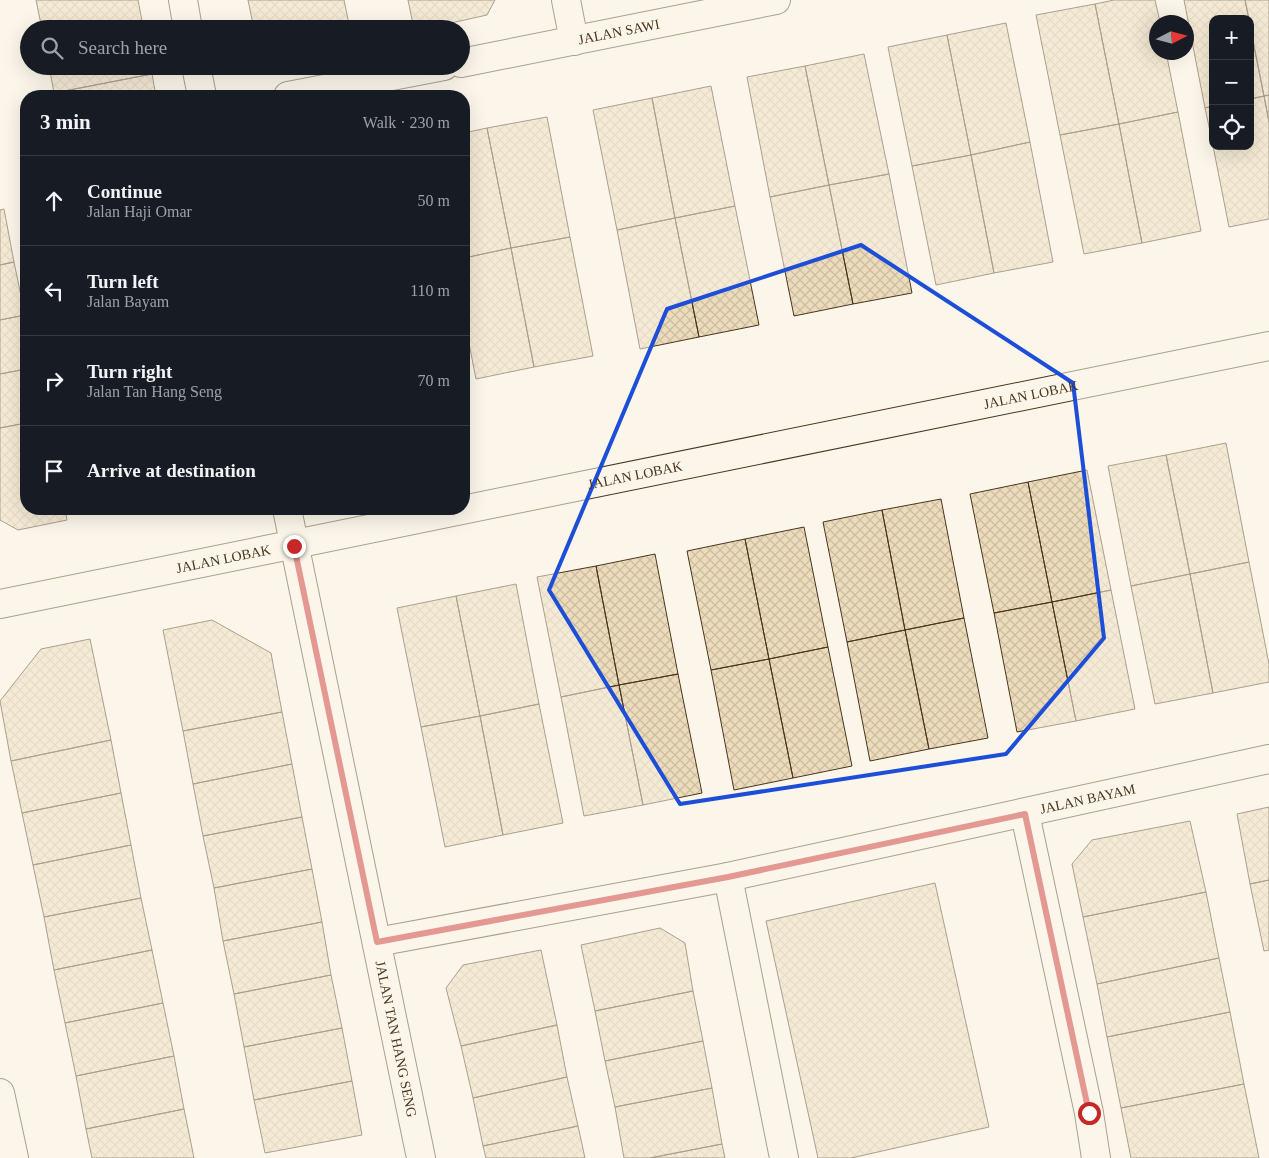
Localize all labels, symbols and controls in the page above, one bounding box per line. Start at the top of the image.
north arrow [1149,15,1194,60]
map controls [1209,15,1254,150]
button: + [1209,15,1254,60]
street label: JALAN SAWI [577,16,661,47]
search box [20,20,470,75]
icon: search [38,34,66,62]
text: Search here [78,37,167,58]
button: − [1209,60,1254,105]
button: locate [1209,105,1254,150]
text: 3 min [40,110,91,134]
text: Walk · 230 m [363,114,450,131]
text: Continue [87,181,162,202]
icon: ahead [40,187,68,215]
text: 50 m [418,192,450,209]
text: Jalan Haji Omar [87,203,192,220]
text: Turn left [87,271,159,292]
icon: left [40,277,68,305]
text: 110 m [410,282,450,299]
text: Jalan Bayam [87,293,169,310]
text: Turn right [87,361,172,382]
icon: right [40,367,68,395]
text: 70 m [418,372,450,389]
street label: JALAN LOBAK [982,377,1080,411]
text: Jalan Tan Hang Seng [87,383,222,400]
icon: arrive [40,457,68,485]
street label: JALAN LOBAK [586,458,684,492]
text: Arrive at destination [87,460,256,481]
route end [283,535,306,558]
street label: JALAN LOBAK [175,542,272,576]
street label: JALAN BAYAM [1038,781,1137,816]
street label: JALAN TAN HANG SENG [373,959,420,1118]
route start [1078,1102,1101,1125]

